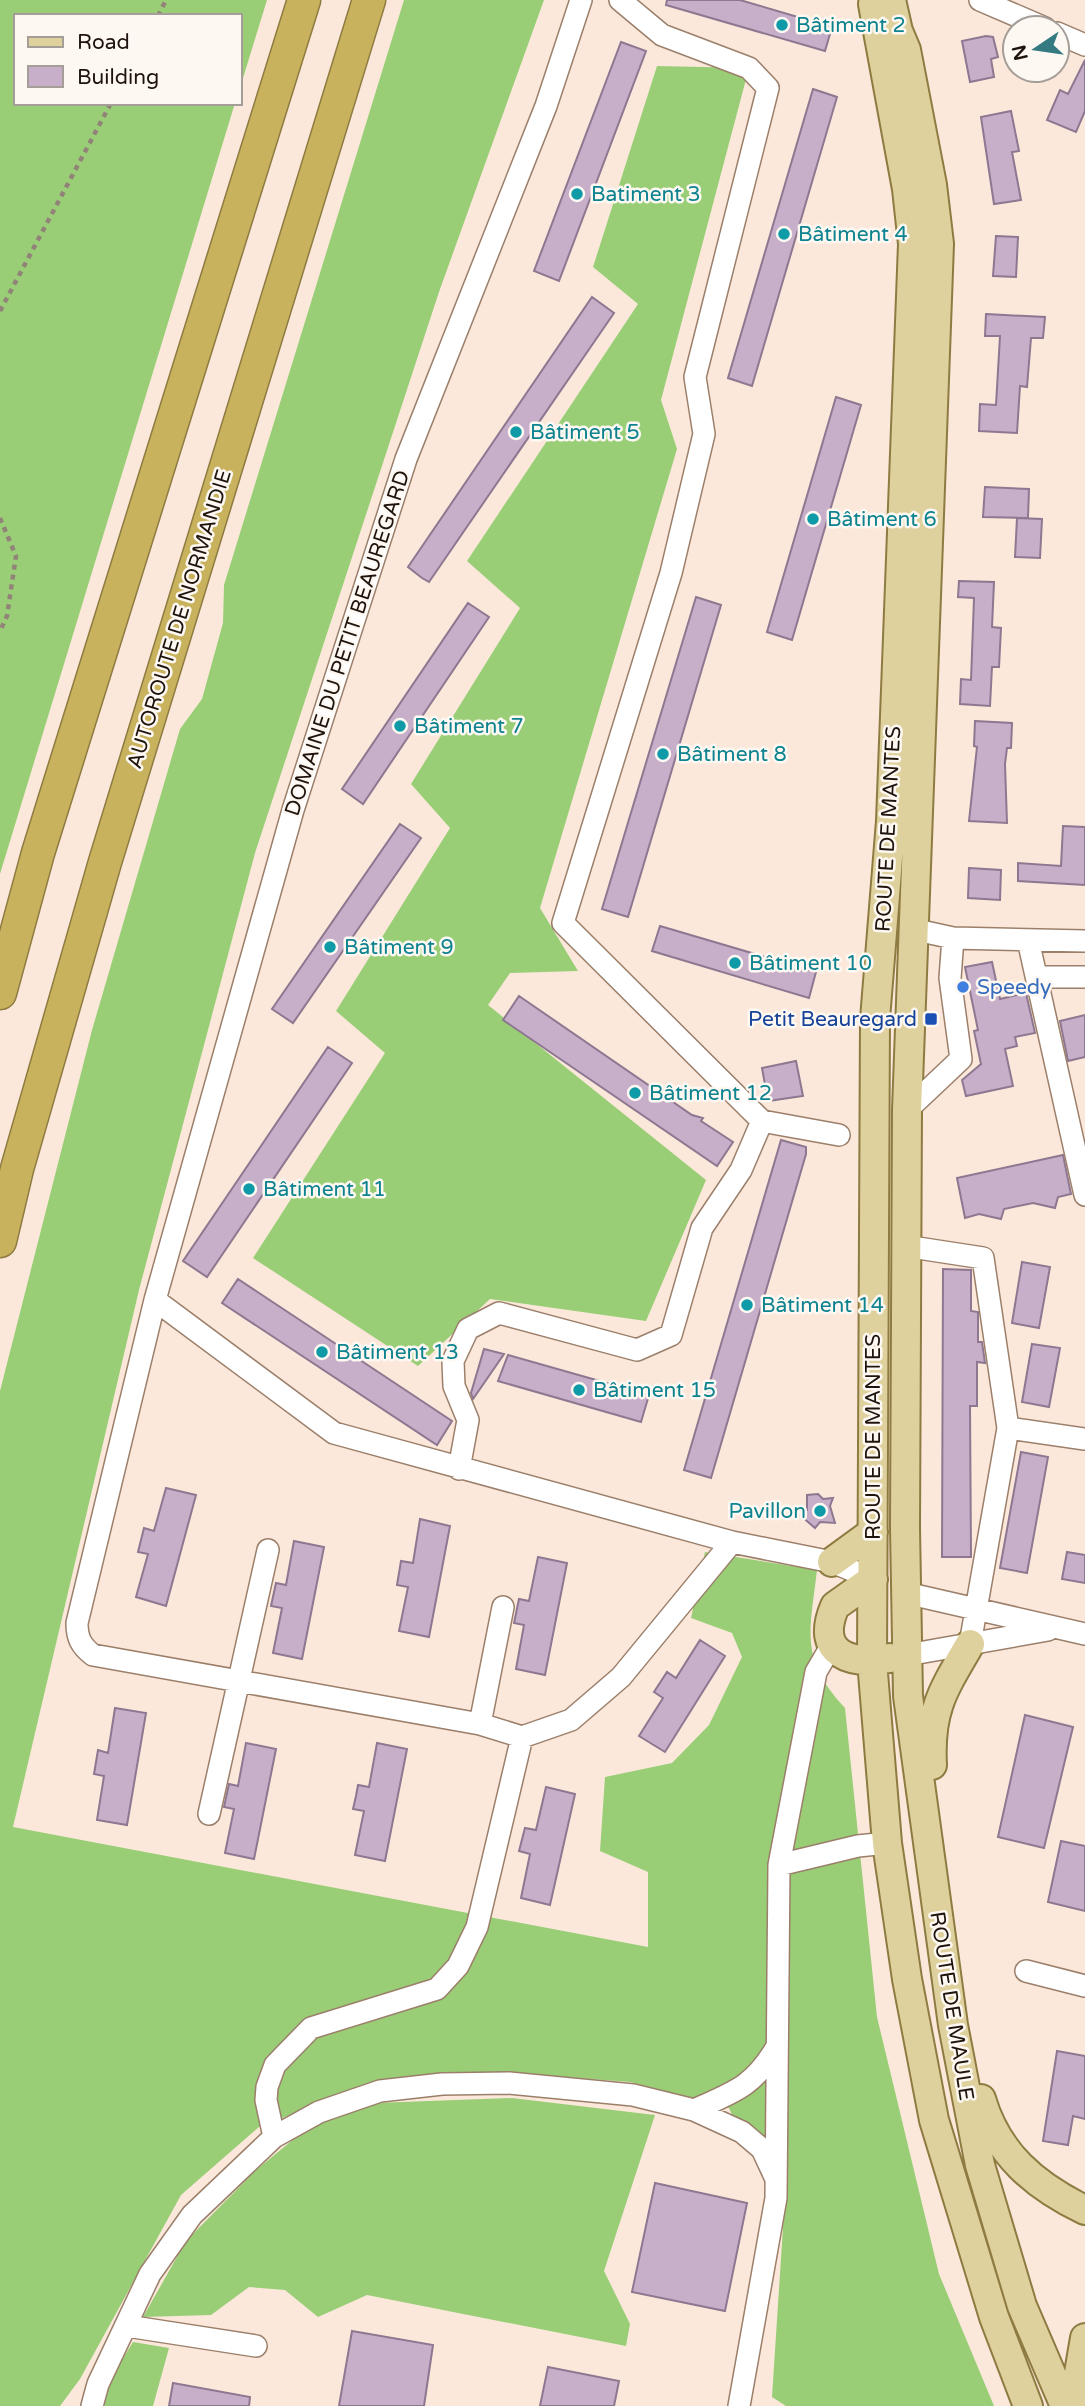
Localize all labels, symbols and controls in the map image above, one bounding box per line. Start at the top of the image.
place label: Bâtiment 2 [796,13,906,38]
legend [14,14,242,105]
north arrow [1001,14,1071,84]
marker: Bâtiment 2 [774,17,790,33]
text: Road [77,30,130,55]
text: N [1008,43,1033,63]
text: Building [77,65,159,90]
place label: Batiment 3 [591,182,701,207]
marker: Batiment 3 [569,186,585,202]
place label: Bâtiment 4 [798,222,908,247]
marker: Bâtiment 4 [776,226,792,242]
place label: Bâtiment 5 [530,420,640,445]
marker: Bâtiment 5 [508,424,524,440]
street label: AUTOROUTE DE NORMANDIE [122,467,237,772]
street label: DOMAINE DU PETIT BEAUREGARD [280,467,415,819]
place label: Bâtiment 6 [827,507,937,532]
marker: Bâtiment 6 [805,511,821,527]
place label: Bâtiment 7 [414,714,524,739]
marker: Bâtiment 7 [392,718,408,734]
street label: ROUTE DE MANTES [871,725,906,933]
place label: Bâtiment 8 [677,742,787,767]
marker: Bâtiment 8 [655,746,671,762]
place label: Bâtiment 9 [344,935,454,960]
marker: Bâtiment 9 [322,939,338,955]
place label: Bâtiment 10 [749,951,872,976]
marker: Bâtiment 10 [727,955,743,971]
place label: Speedy [977,975,1051,1000]
marker: Speedy [955,979,971,995]
place label: Petit Beauregard [748,1007,917,1032]
marker: Petit Beauregard [923,1011,939,1027]
place label: Bâtiment 12 [649,1081,772,1106]
marker: Bâtiment 12 [627,1085,643,1101]
place label: Bâtiment 11 [263,1177,386,1202]
marker: Bâtiment 11 [241,1181,257,1197]
place label: Bâtiment 14 [761,1293,884,1318]
marker: Bâtiment 14 [739,1297,755,1313]
street label: ROUTE DE MANTES [861,1334,886,1540]
place label: Bâtiment 13 [336,1340,459,1365]
marker: Bâtiment 13 [314,1344,330,1360]
place label: Bâtiment 15 [593,1378,716,1403]
marker: Bâtiment 15 [571,1382,587,1398]
place label: Pavillon [728,1499,806,1524]
marker: Pavillon [812,1503,828,1519]
street label: ROUTE DE MAULE [924,1910,979,2102]

